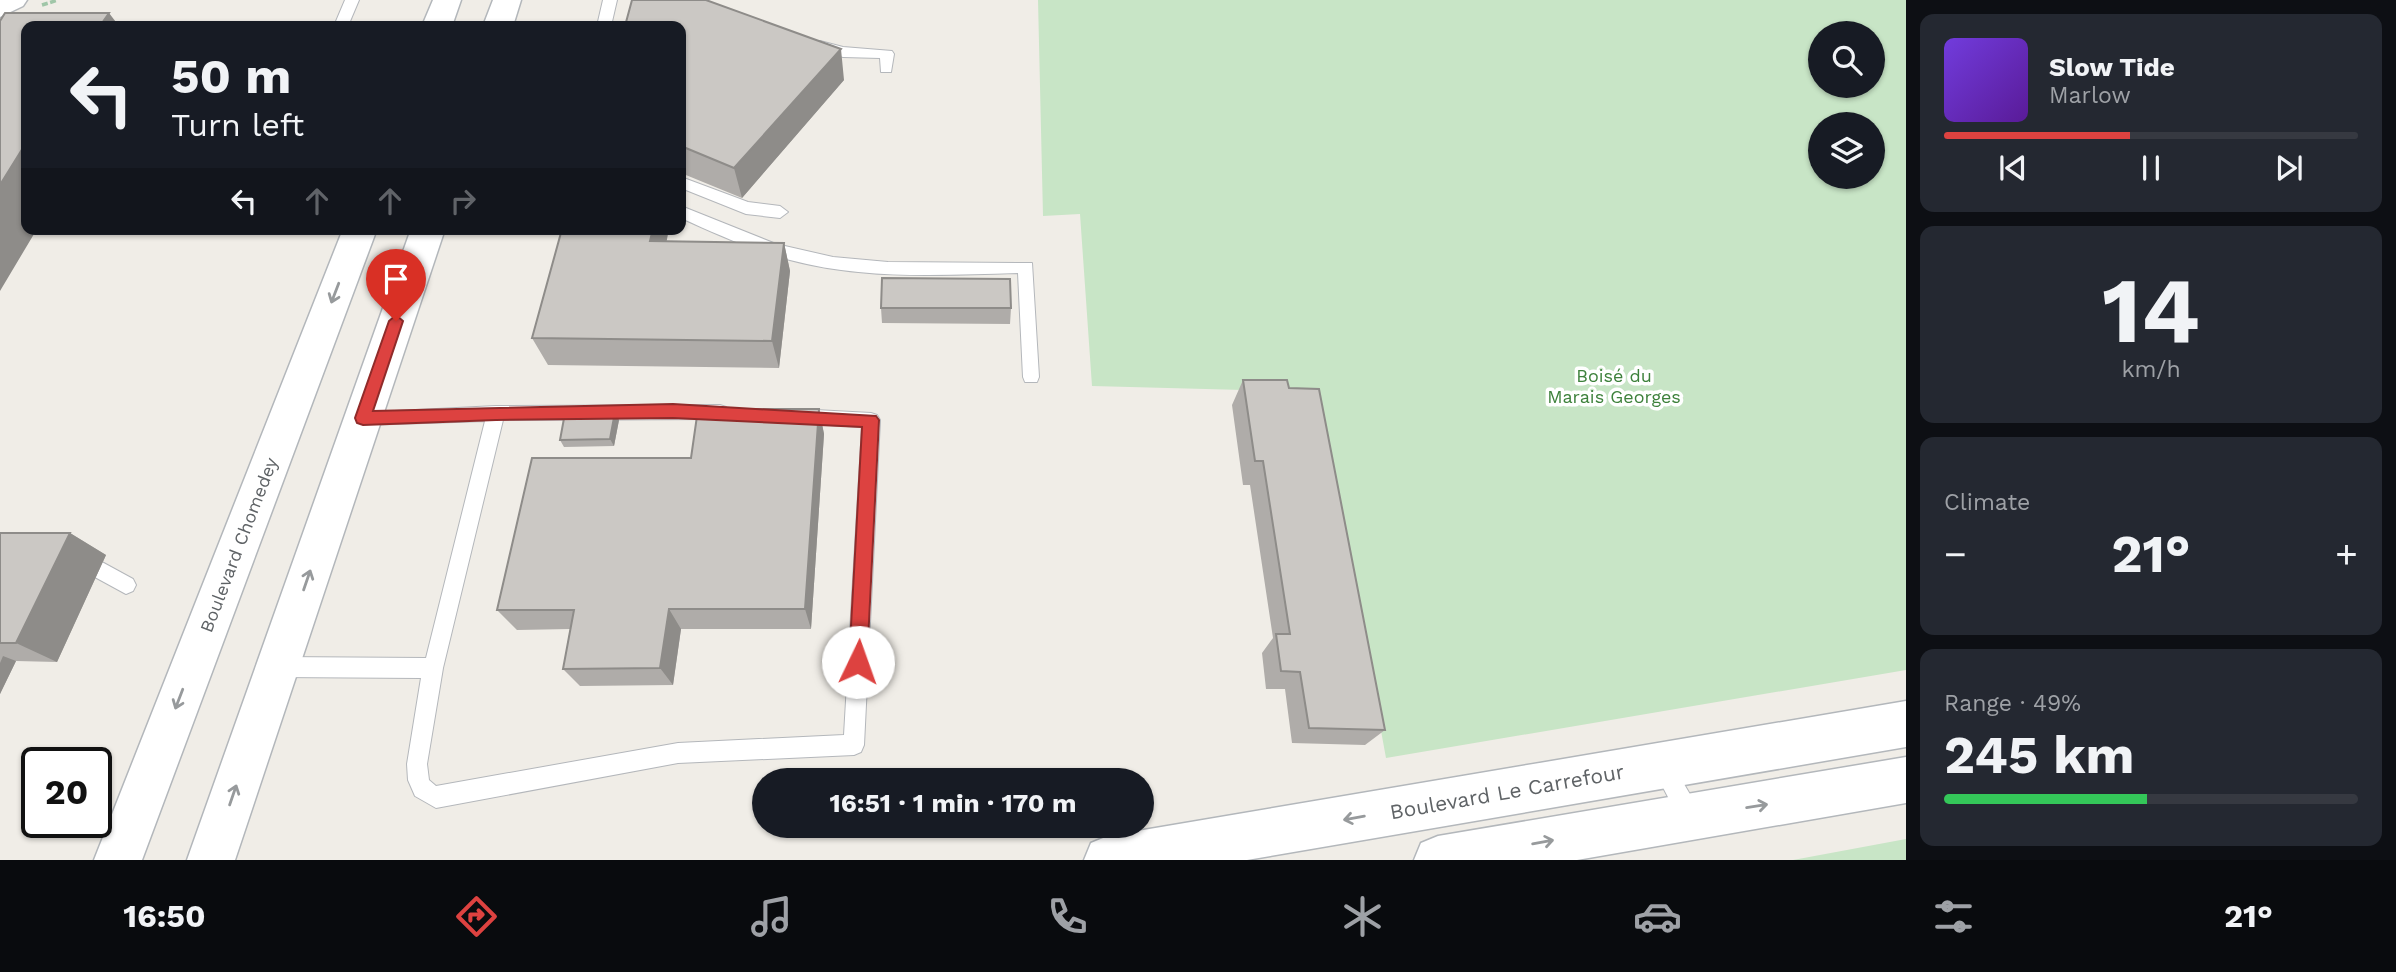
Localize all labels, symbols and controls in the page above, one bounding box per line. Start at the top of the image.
map controls [1808,21,1885,189]
button: search [1808,21,1885,98]
text: 50 m [171,47,291,105]
icon: left [56,49,147,140]
text: Slow Tide [2049,52,2175,82]
text: Marlow [2049,82,2131,109]
text: Turn left [171,106,304,144]
button: layers [1808,112,1885,189]
icon: previous [1994,149,2032,187]
icon: pause [2132,149,2170,187]
icon: next [2270,149,2308,187]
icon: left [225,182,263,220]
icon: ahead [298,182,336,220]
icon: ahead [371,182,409,220]
icon: right [444,182,482,220]
pin [366,249,426,321]
text: 14 [2102,257,2200,364]
icon: arrive [377,260,415,298]
one-way arrow [328,282,341,303]
text: km/h [2121,356,2181,383]
park label: Boisé du Marais Georges [1547,365,1681,407]
street label: Boulevard Chomedey [196,454,282,635]
text: Climate [1944,489,2030,516]
text: 21° [2111,524,2191,585]
text: − [1944,532,1967,576]
text: + [2335,532,2358,576]
one-way arrow [302,570,314,592]
position arrow [821,625,895,699]
one-way arrow [172,688,185,710]
text: Range · 49% [1944,690,2081,717]
text: 245 km [1944,725,2134,786]
speed limit sign: 20 [21,747,112,838]
street label: Boulevard Le Carrefour [1388,759,1626,824]
one-way arrow [228,785,240,807]
text: 16:51 · 1 min · 170 m [830,788,1076,818]
one-way arrow [1745,799,1768,812]
one-way arrow [1343,812,1366,825]
one-way arrow [1531,835,1554,848]
icon: directions [452,892,501,941]
icon: music [747,892,796,941]
icon: phone [1043,892,1092,941]
icon: climate [1338,892,1387,941]
icon: car [1633,892,1682,941]
icon: filters [1929,892,1978,941]
text: 16:50 [123,897,206,935]
text: 21° [2224,897,2273,935]

